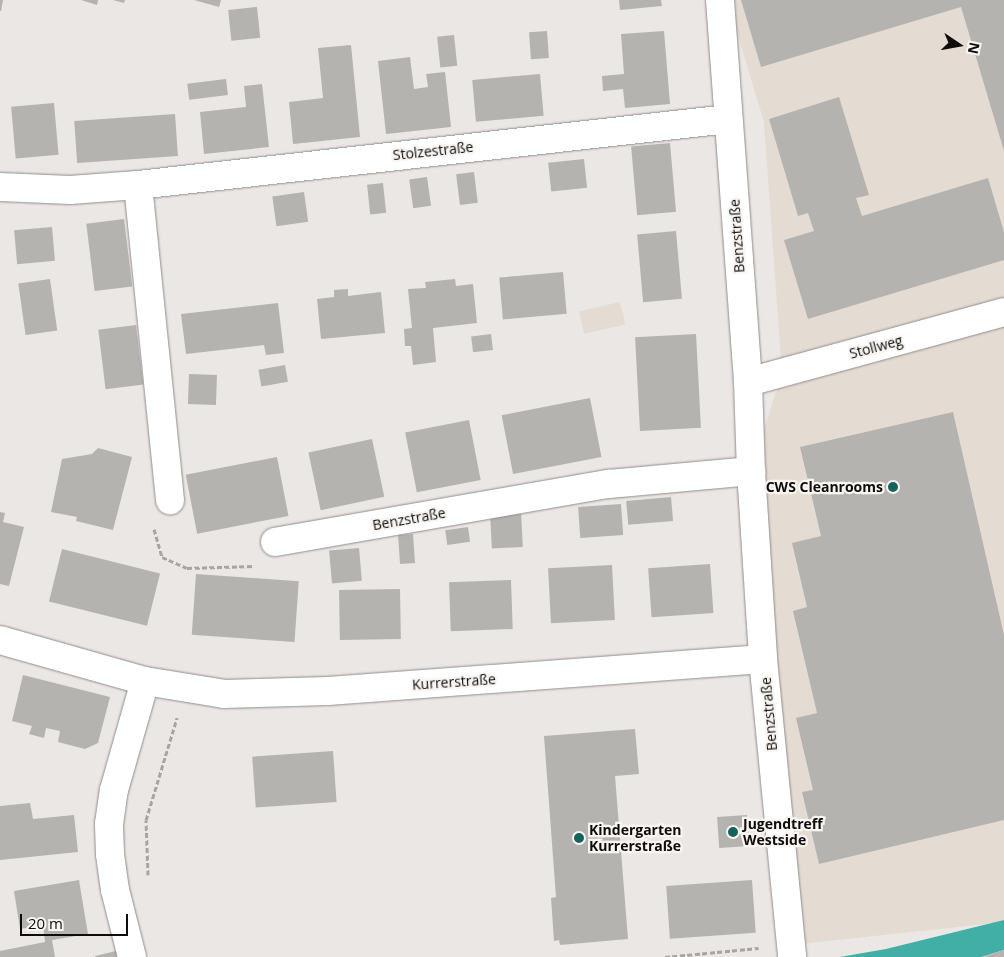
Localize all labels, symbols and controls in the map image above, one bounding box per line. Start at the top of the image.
north arrow [934,20,984,70]
text: N [964,41,985,56]
street label: Stolzestraße [392,138,474,164]
street label: Benzstraße [726,199,748,273]
street label: Stollweg [848,332,904,362]
place label: CWS Cleanrooms [766,479,883,495]
marker: CWS Cleanrooms [887,481,899,493]
street label: Benzstraße [371,504,447,534]
street label: Kurrerstraße [412,671,496,693]
street label: Benzstraße [757,677,781,751]
place label: Jugendtreff Westside [743,816,823,849]
place label: Kindergarten Kurrerstraße [589,822,682,854]
marker: Jugendtreff Westside [727,826,739,838]
marker: Kindergarten Kurrerstraße [573,832,585,844]
scale bar [22,904,130,936]
text: 20 m [28,913,63,933]

